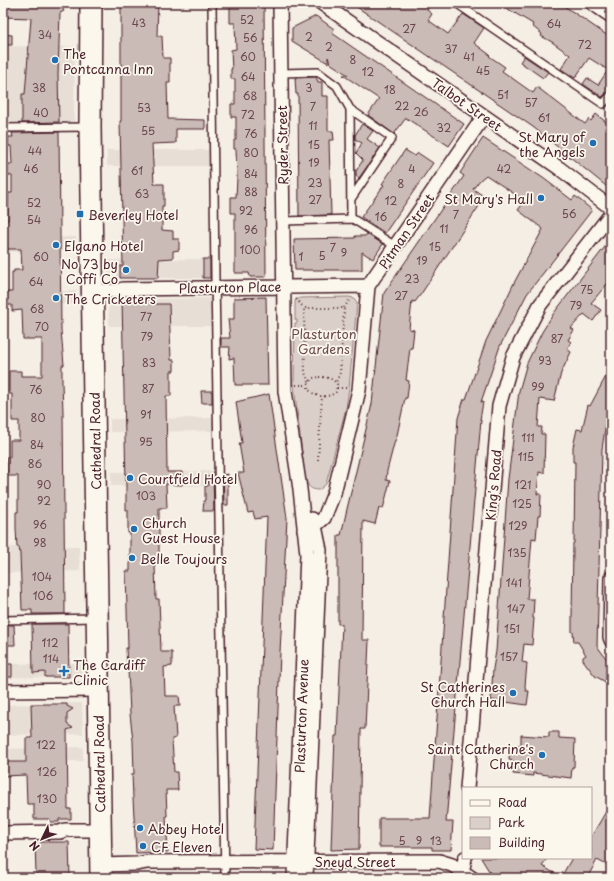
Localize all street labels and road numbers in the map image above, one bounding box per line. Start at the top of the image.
street label: Talbot Street [428,73,506,135]
street label: Ryder Street [272,105,292,185]
street label: Pitman Street [374,190,438,272]
street label: Plasturton Place [179,277,282,297]
street label: Cathedral Road [85,392,105,490]
street label: King's Road [480,449,506,521]
street label: Plasturton Avenue [290,659,312,773]
street label: Cathedral Road [89,715,109,813]
street label: Sneyd Street [315,852,395,871]

